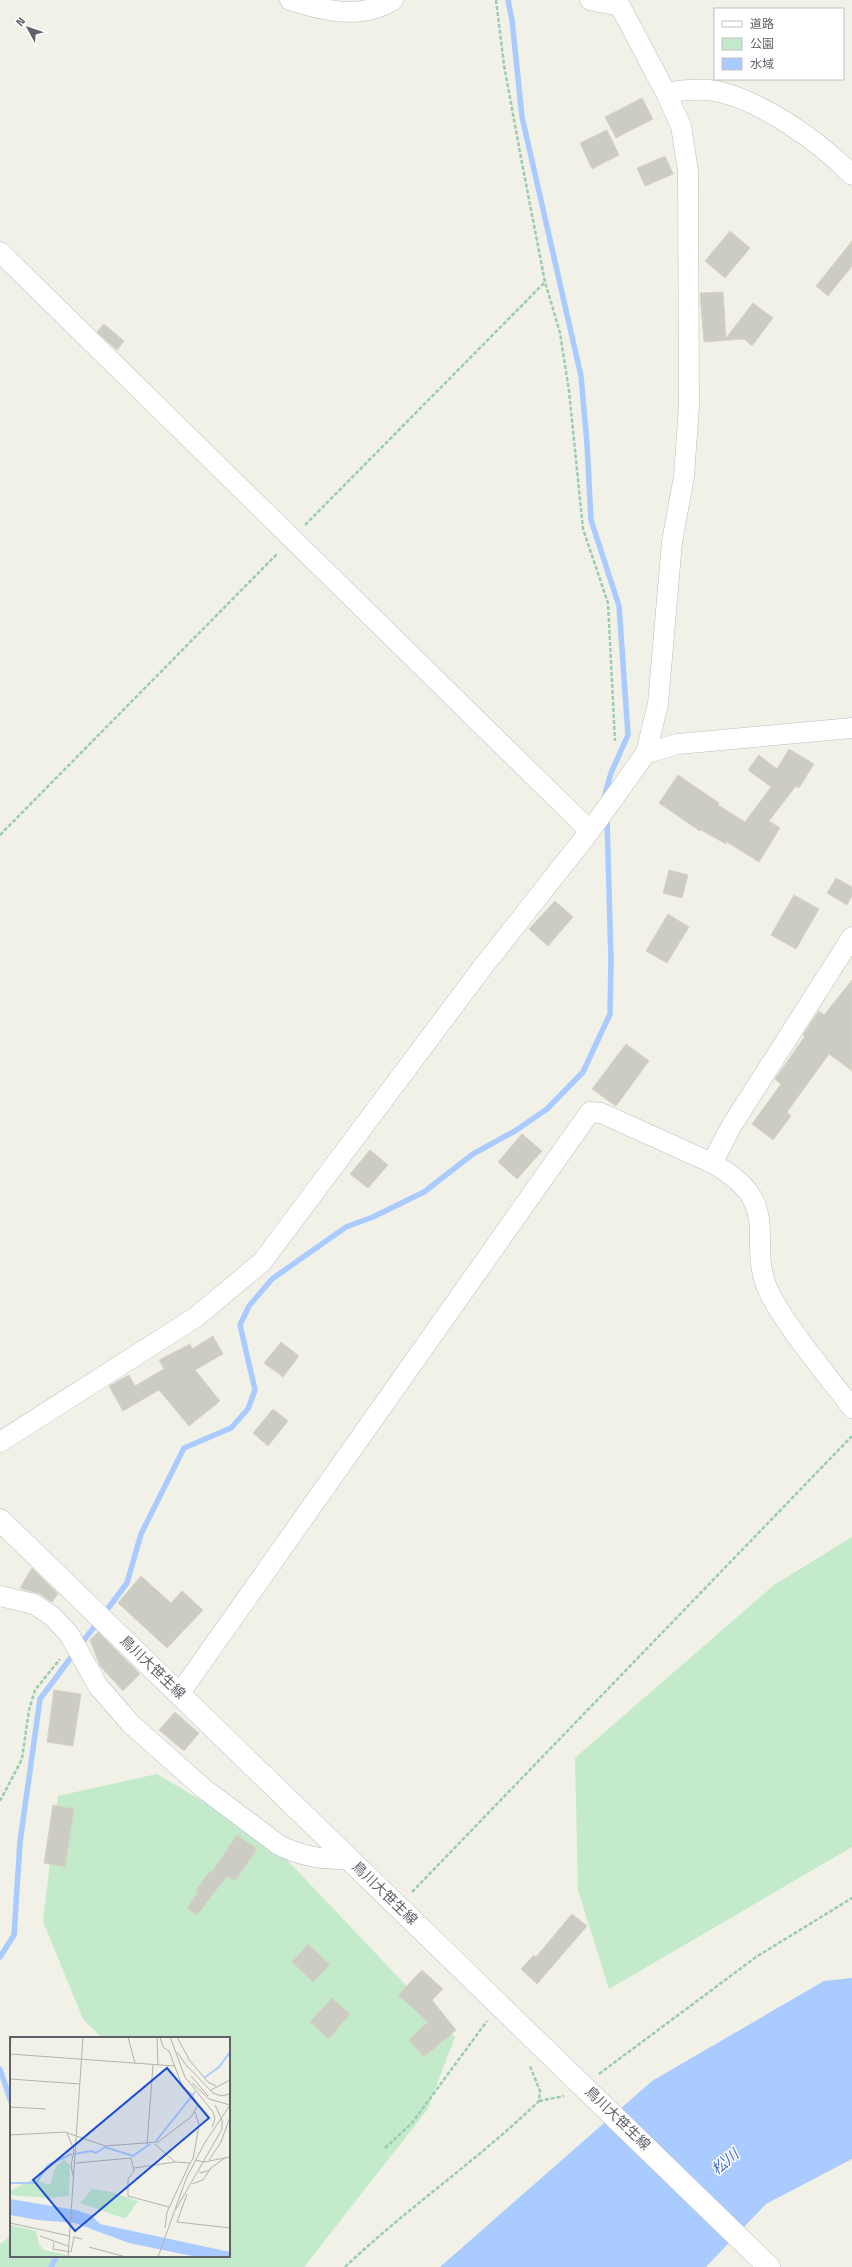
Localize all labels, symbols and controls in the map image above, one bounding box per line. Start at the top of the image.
north arrow [8,8,48,48]
legend [714,8,844,80]
text: N [12,14,29,30]
text: 道路 [750,14,774,33]
text: 公園 [750,34,774,53]
text: 水域 [750,54,774,73]
street label: 鳥川大笹生線 [116,1630,191,1703]
street label: 鳥川大笹生線 [348,1856,423,1929]
inset map [10,2037,230,2257]
street label: 鳥川大笹生線 [581,2081,656,2154]
water label: 松川 [706,2142,745,2180]

